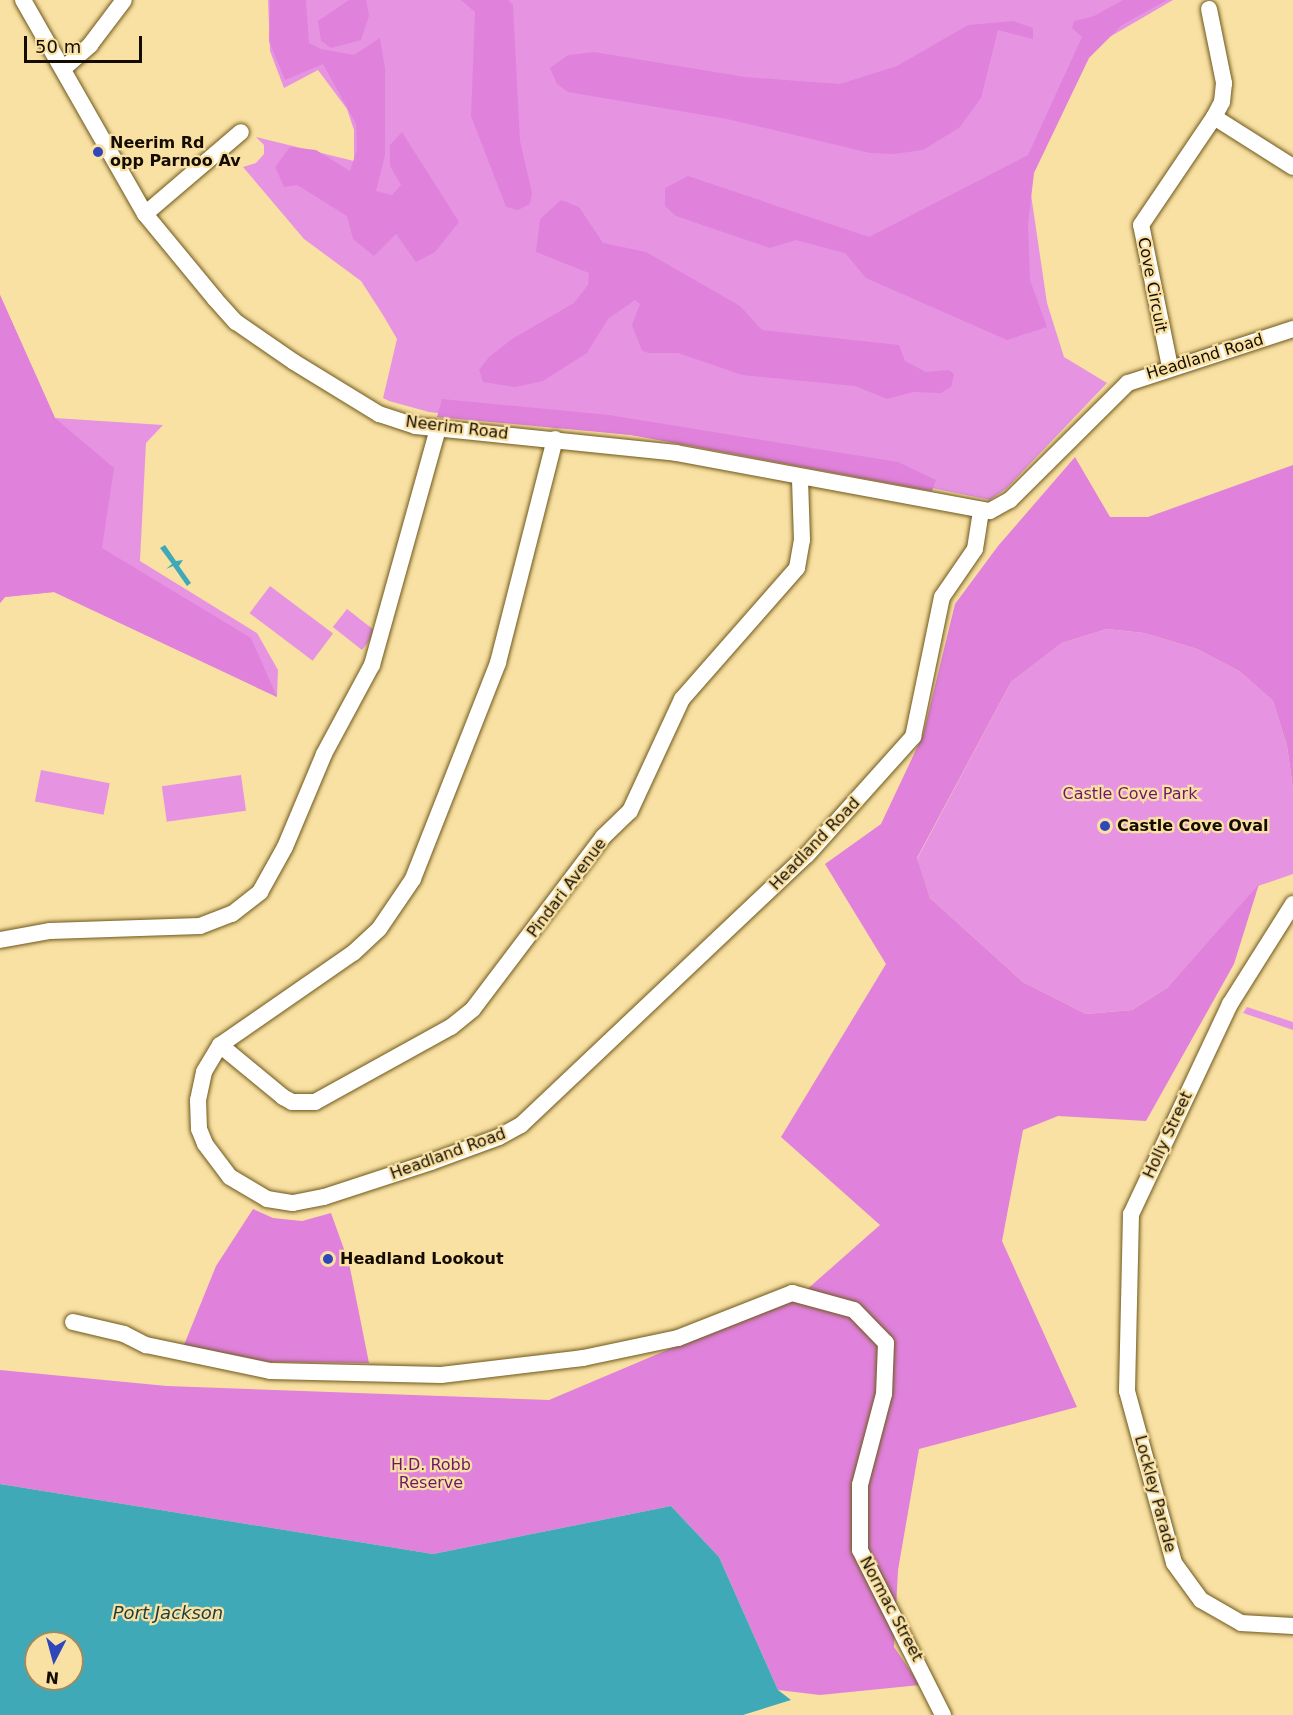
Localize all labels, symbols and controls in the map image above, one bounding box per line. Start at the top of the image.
scale bar [27,24,146,62]
text: 50 m [35,36,81,57]
place label: Neerim Rd opp Parnoo Av [110,133,241,171]
marker: Neerim Rd opp Parnoo Av [91,145,105,159]
street label: Cove Circuit [1133,236,1171,334]
street label: Headland Road [1144,330,1266,384]
street label: Neerim Road [404,412,510,444]
park label: Castle Cove Park [1063,784,1197,804]
street label: Headland Road [766,794,864,894]
place label: Castle Cove Oval [1117,816,1269,836]
marker: Castle Cove Oval [1098,819,1112,833]
street label: Pindari Avenue [523,835,611,941]
street label: Holly Street [1139,1088,1197,1182]
street label: Headland Road [388,1124,508,1184]
place label: Headland Lookout [340,1249,504,1269]
marker: Headland Lookout [321,1252,335,1266]
street label: Lockley Parade [1130,1433,1180,1555]
park label: H.D. Robb Reserve [391,1455,471,1493]
street label: Normac Street [855,1553,927,1665]
water label: Port Jackson [113,1602,223,1624]
north arrow [24,1631,84,1691]
text: N [45,1667,60,1688]

